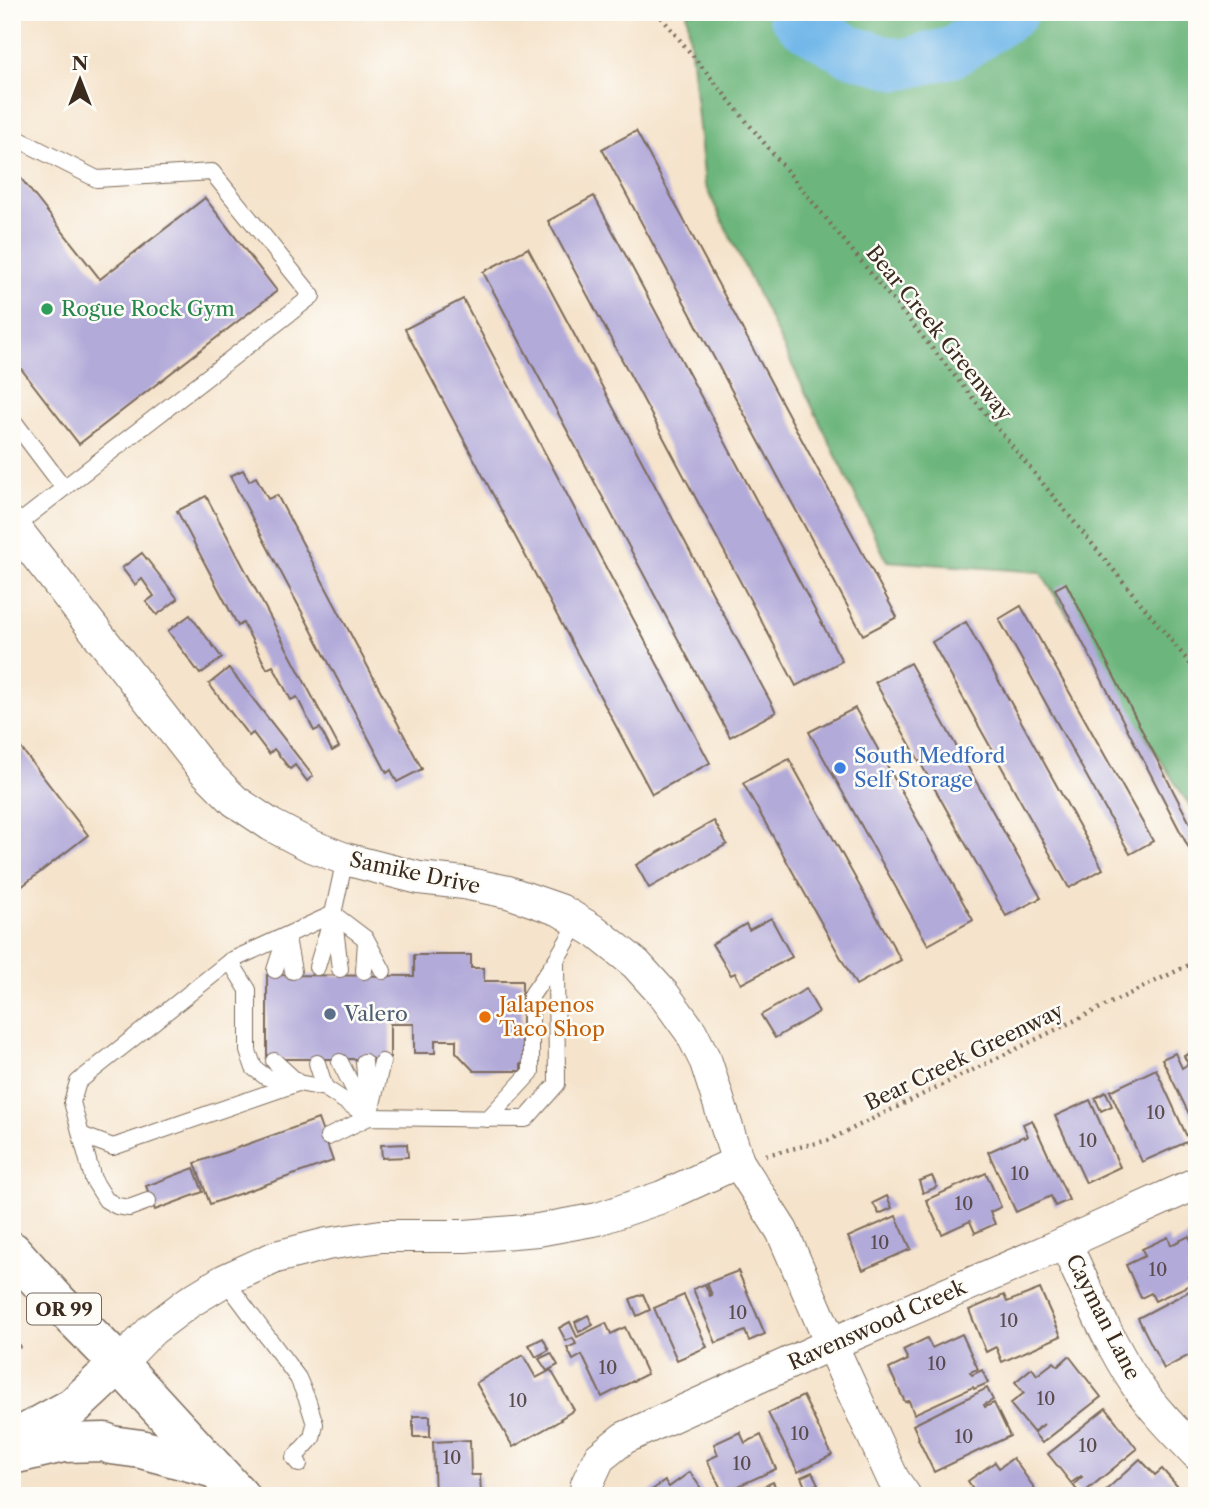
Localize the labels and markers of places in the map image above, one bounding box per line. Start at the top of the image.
place label: Rogue Rock Gym [61,296,235,321]
marker: Rogue Rock Gym [39,301,55,317]
place label: South Medford Self Storage [854,743,1006,792]
marker: South Medford Self Storage [832,760,848,776]
place label: Jalapenos Taco Shop [496,992,605,1041]
place label: Valero [343,1001,408,1026]
marker: Valero [322,1006,338,1022]
marker: Jalapenos Taco Shop [477,1009,493,1025]

